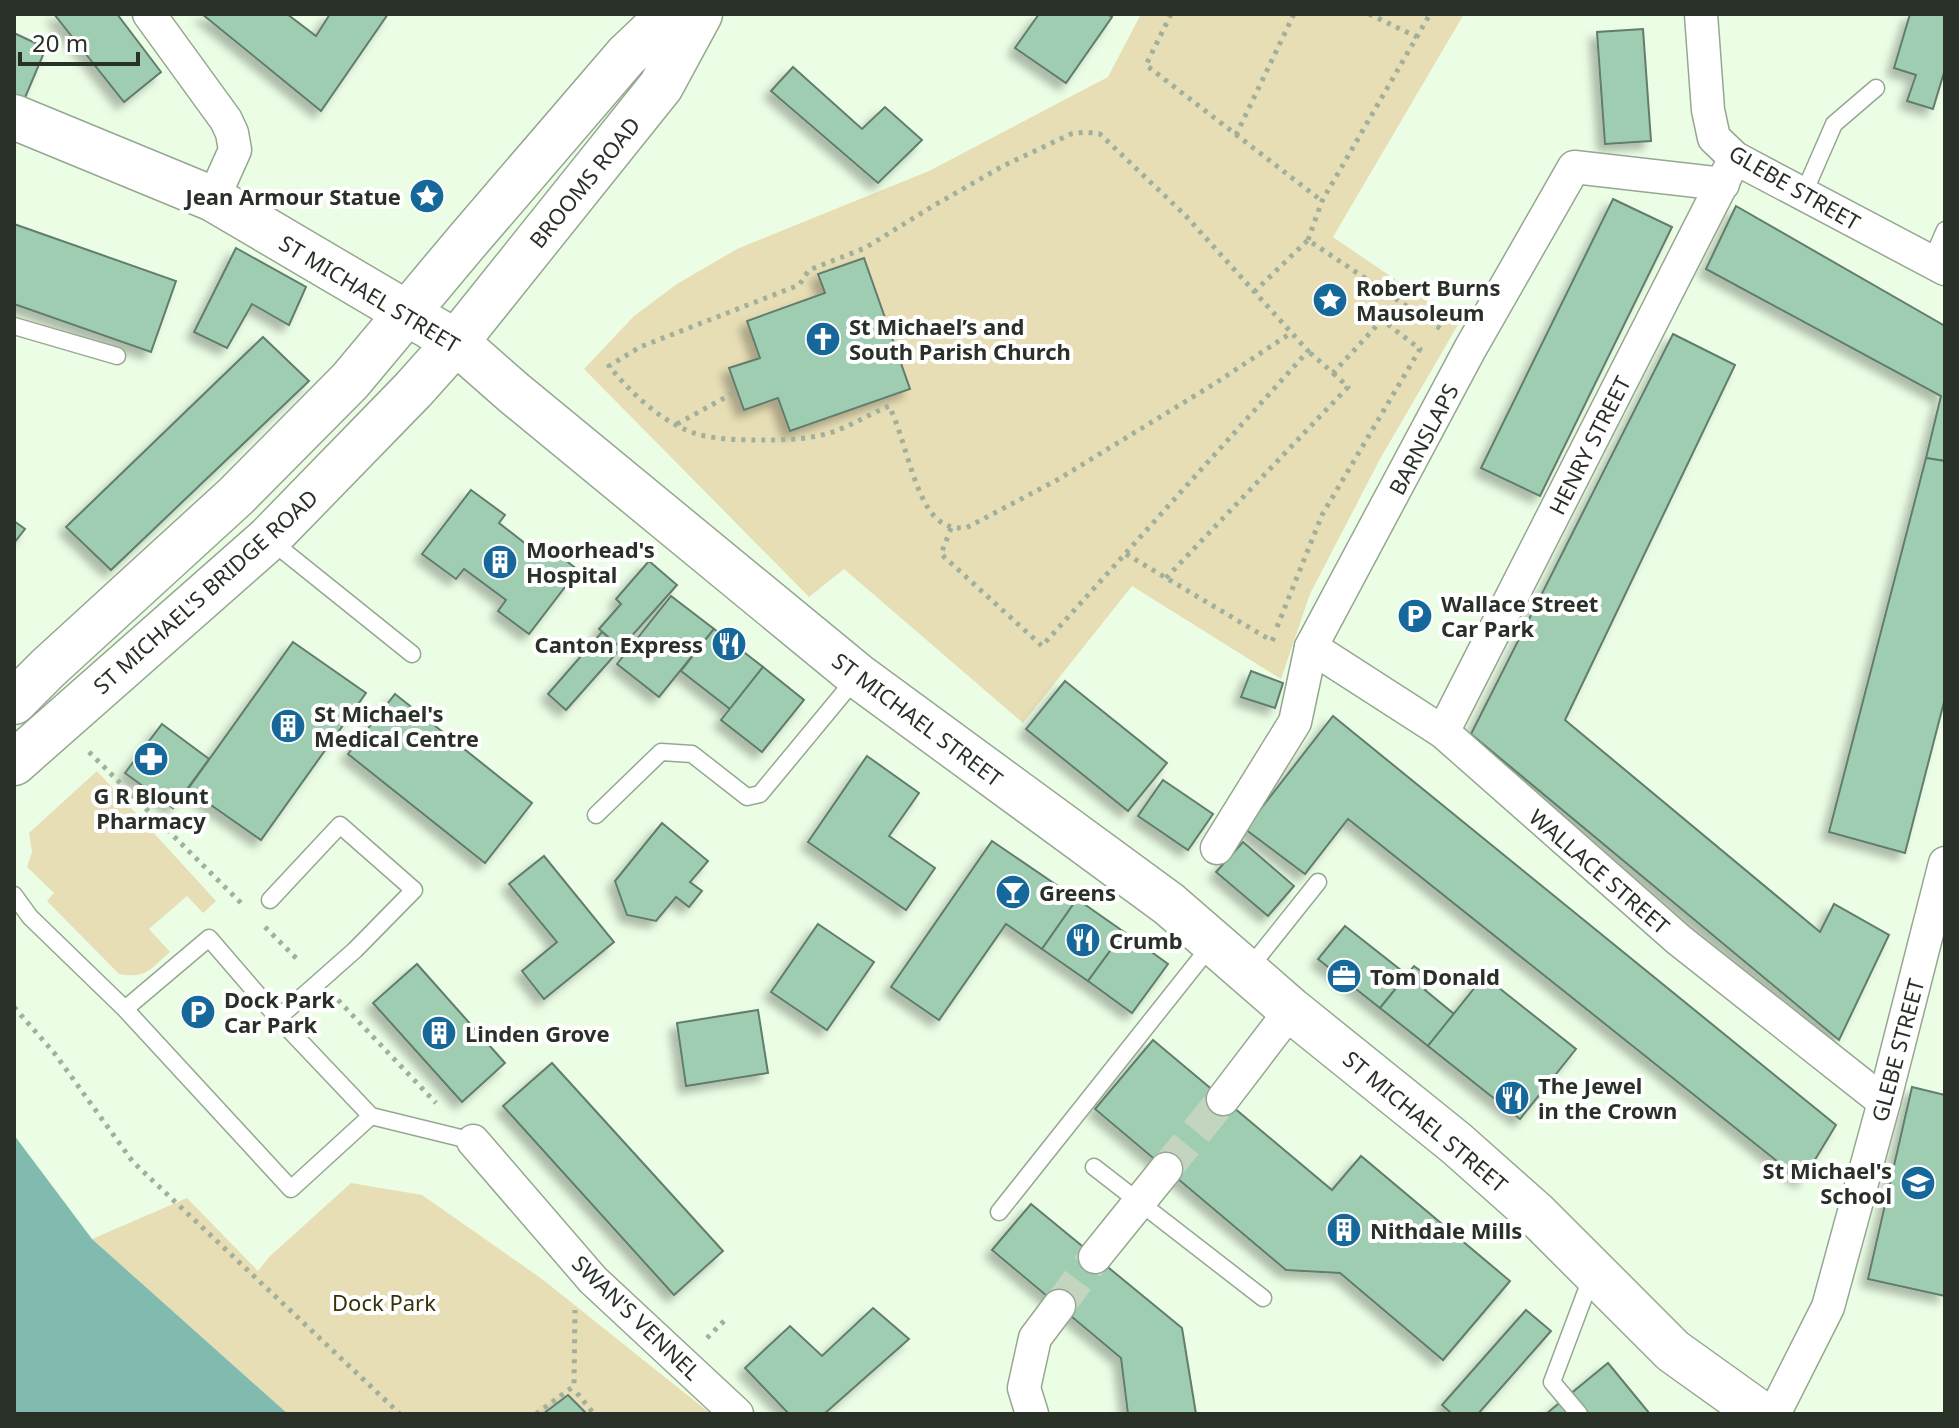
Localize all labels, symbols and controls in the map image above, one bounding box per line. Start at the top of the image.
scale bar [20,16,138,66]
text: 20 m [32,26,88,59]
street label: BROOMS ROAD [522,110,646,254]
street label: GLEBE STREET [1724,137,1866,237]
place icon: Jean Armour Statue [408,177,446,215]
place label: Jean Armour Statue [183,181,401,211]
street label: ST MICHAEL STREET [274,227,466,359]
place label: Robert Burns Mausoleum [1356,272,1500,327]
place icon: Robert Burns Mausoleum [1311,281,1349,319]
place label: St Michael’s and South Parish Church [849,311,1071,366]
church icon: St Michael’s and South Parish Church [804,320,842,358]
street label: HENRY STREET [1541,371,1637,519]
street label: BARNSLAPS [1381,378,1465,500]
street label: ST MICHAEL'S BRIDGE ROAD [86,482,324,700]
place label: Moorhead's Hospital [526,534,655,589]
building icon: Moorhead's Hospital [481,543,519,581]
place label: Wallace Street Car Park [1441,588,1598,643]
parking icon: Wallace Street Car Park [1396,597,1434,635]
restaurant icon: Canton Express [710,625,748,663]
place label: Canton Express [535,629,703,659]
street label: ST MICHAEL STREET [827,645,1009,793]
place label: St Michael's Medical Centre [314,698,479,753]
building icon: St Michael's Medical Centre [269,707,307,745]
pharmacy icon: G R Blount Pharmacy [132,740,170,778]
place label: G R Blount Pharmacy [94,780,208,835]
street label: WALLACE STREET [1523,802,1677,940]
bar icon: Greens [994,873,1032,911]
place label: Greens [1039,877,1116,907]
restaurant icon: Crumb [1064,921,1102,959]
place label: Crumb [1109,925,1183,955]
office icon: Tom Donald [1325,957,1363,995]
place label: Tom Donald [1370,961,1500,991]
street label: GLEBE STREET [1864,975,1930,1125]
place label: Dock Park Car Park [224,984,335,1039]
parking icon: Dock Park Car Park [179,993,217,1031]
building icon: Linden Grove [420,1014,458,1052]
place label: Linden Grove [465,1018,610,1048]
street label: ST MICHAEL STREET [1337,1043,1515,1199]
place label: The Jewel in the Crown [1538,1070,1677,1125]
restaurant icon: The Jewel in the Crown [1493,1079,1531,1117]
place label: St Michael's School [1763,1155,1892,1210]
school or university icon: St Michael's School [1899,1164,1937,1202]
building icon: Nithdale Mills [1325,1211,1363,1249]
place label: Nithdale Mills [1370,1215,1522,1245]
street label: SWAN'S VENNEL [566,1248,708,1386]
park label: Dock Park [332,1287,436,1317]

